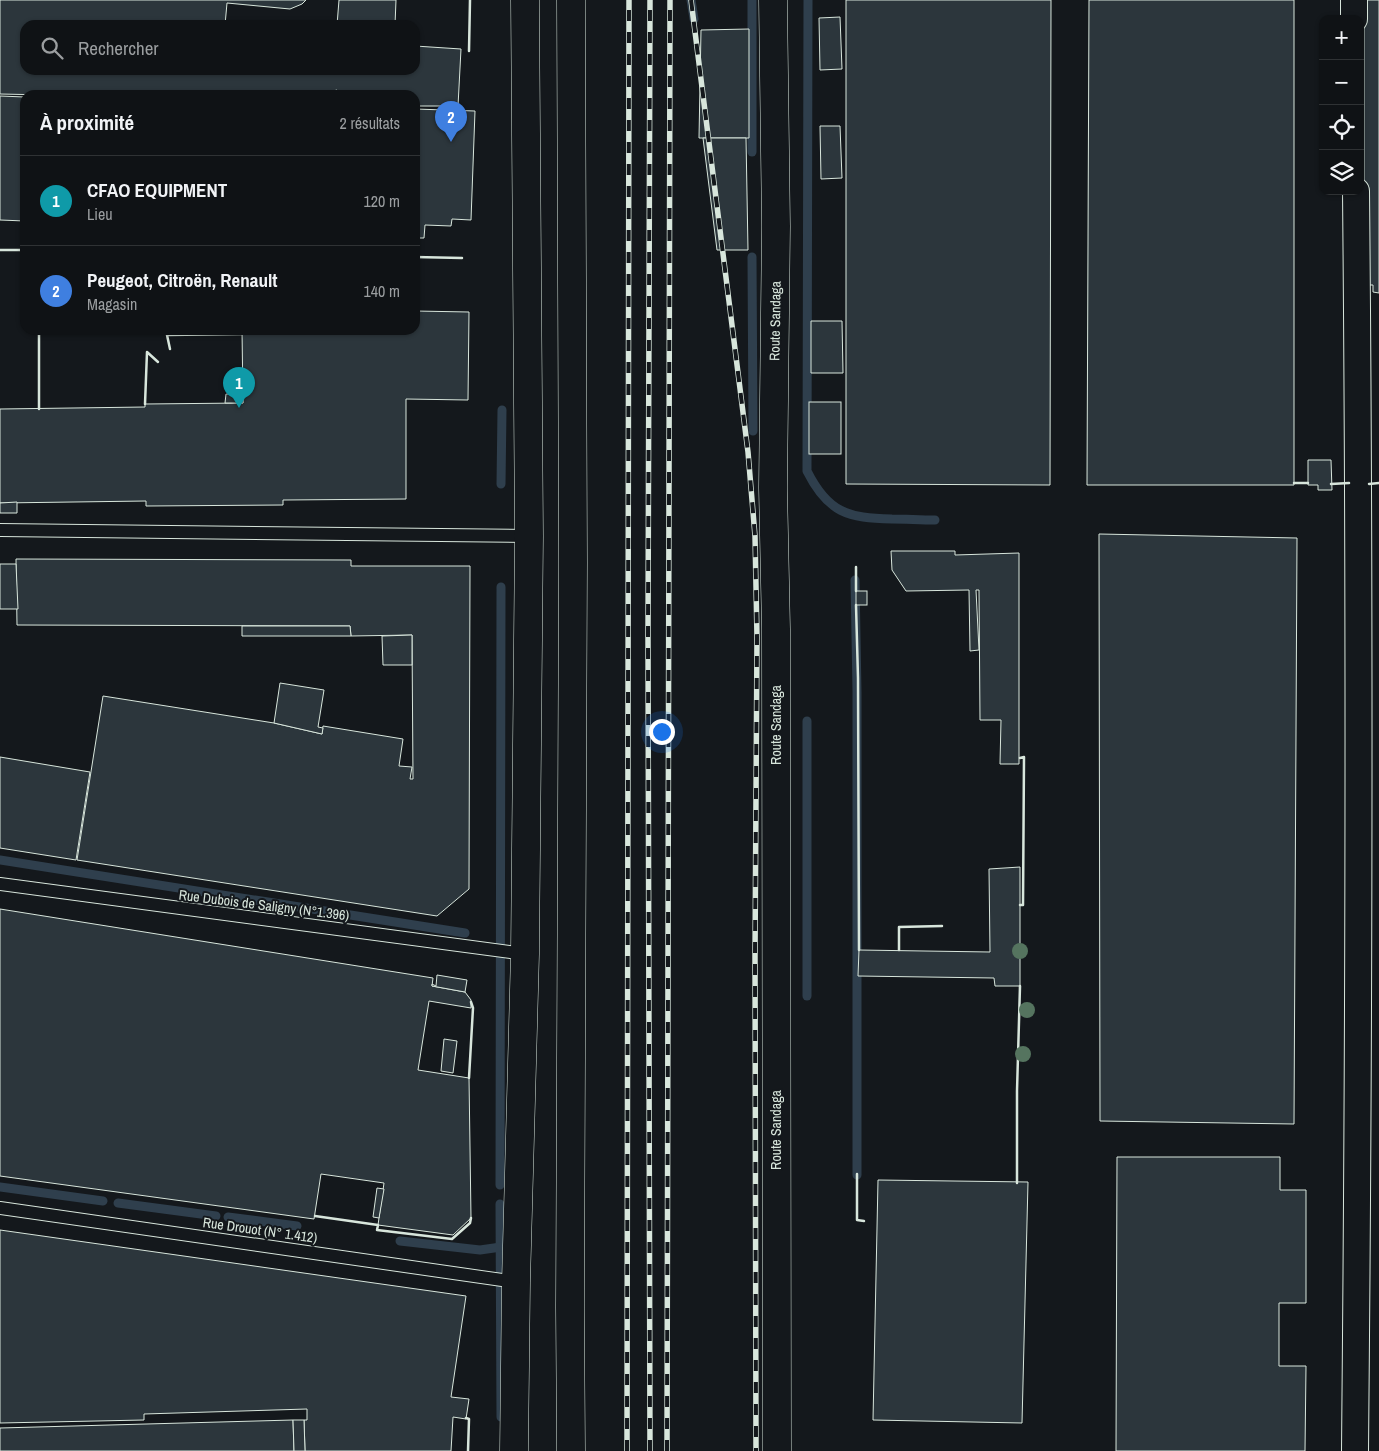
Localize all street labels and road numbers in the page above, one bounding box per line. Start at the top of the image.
street label: Route Sandaga [765,280,785,361]
street label: Route Sandaga [767,684,785,765]
street label: Rue Dubois de Saligny (N°1.396) [178,886,350,924]
street label: Route Sandaga [767,1089,785,1170]
street label: Rue Drouot (N° 1.412) [202,1213,319,1247]

